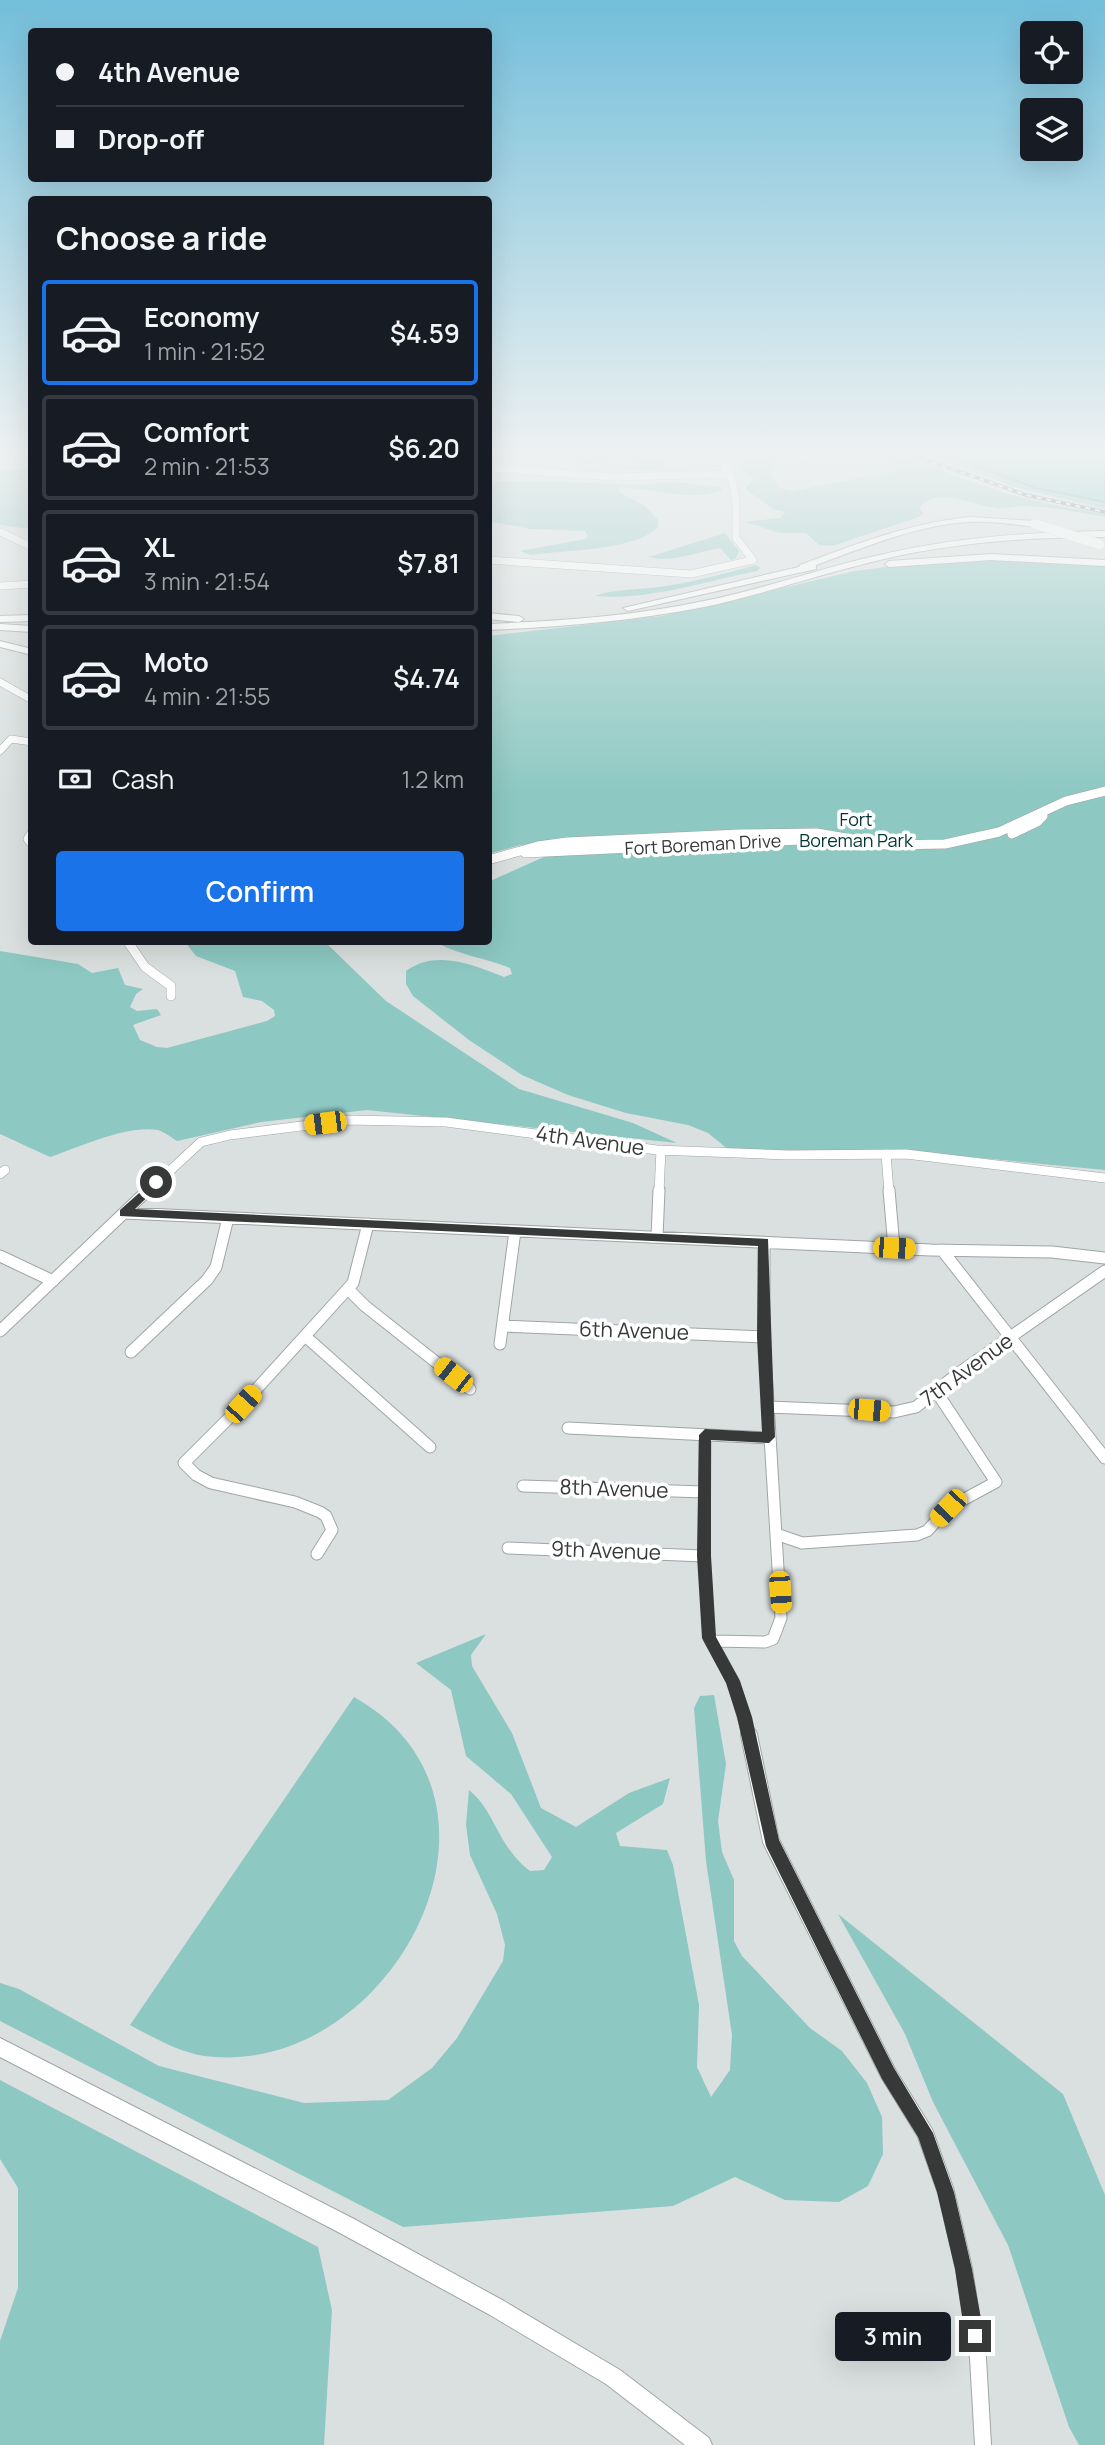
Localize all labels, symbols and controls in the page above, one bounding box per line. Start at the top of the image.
map controls [1020,21,1083,161]
button: locate [1020,21,1083,84]
text: 4th Avenue [98,54,240,90]
button: layers [1020,98,1083,161]
text: Drop-off [98,121,204,157]
text: Choose a ride [56,216,267,260]
text: Economy [144,299,259,335]
icon: car [60,301,123,364]
text: $4.59 [390,315,460,351]
text: 1 min · 21:52 [144,335,265,367]
text: Comfort [144,414,250,450]
icon: car [60,416,123,479]
text: $6.20 [388,430,460,466]
text: 2 min · 21:53 [144,450,270,482]
text: XL [144,529,175,565]
icon: car [60,531,123,594]
text: $7.81 [397,545,460,581]
text: 3 min · 21:54 [144,565,270,597]
text: Moto [144,644,209,680]
icon: car [60,646,123,709]
text: $4.74 [393,660,460,696]
text: 4 min · 21:55 [144,680,271,712]
icon: cash [56,760,94,798]
text: Cash [112,761,174,797]
text: 1.2 km [401,763,464,795]
park label: Fort Boreman Park [799,807,914,852]
street label: Fort Boreman Drive [624,828,782,860]
button: Confirm [56,851,464,931]
car [303,1110,348,1136]
street label: 4th Avenue [534,1119,646,1161]
route start [140,1166,172,1198]
car [873,1236,916,1260]
street label: 6th Avenue [579,1314,689,1346]
street label: 7th Avenue [915,1326,1018,1412]
car [430,1354,477,1396]
car [222,1381,265,1427]
car [848,1398,891,1422]
street label: 8th Avenue [559,1472,669,1504]
car [926,1485,971,1531]
street label: 9th Avenue [551,1534,661,1566]
car [769,1570,792,1614]
callout: 3 min [835,2312,950,2360]
text: 3 min [864,2320,922,2352]
route end [959,2320,991,2352]

